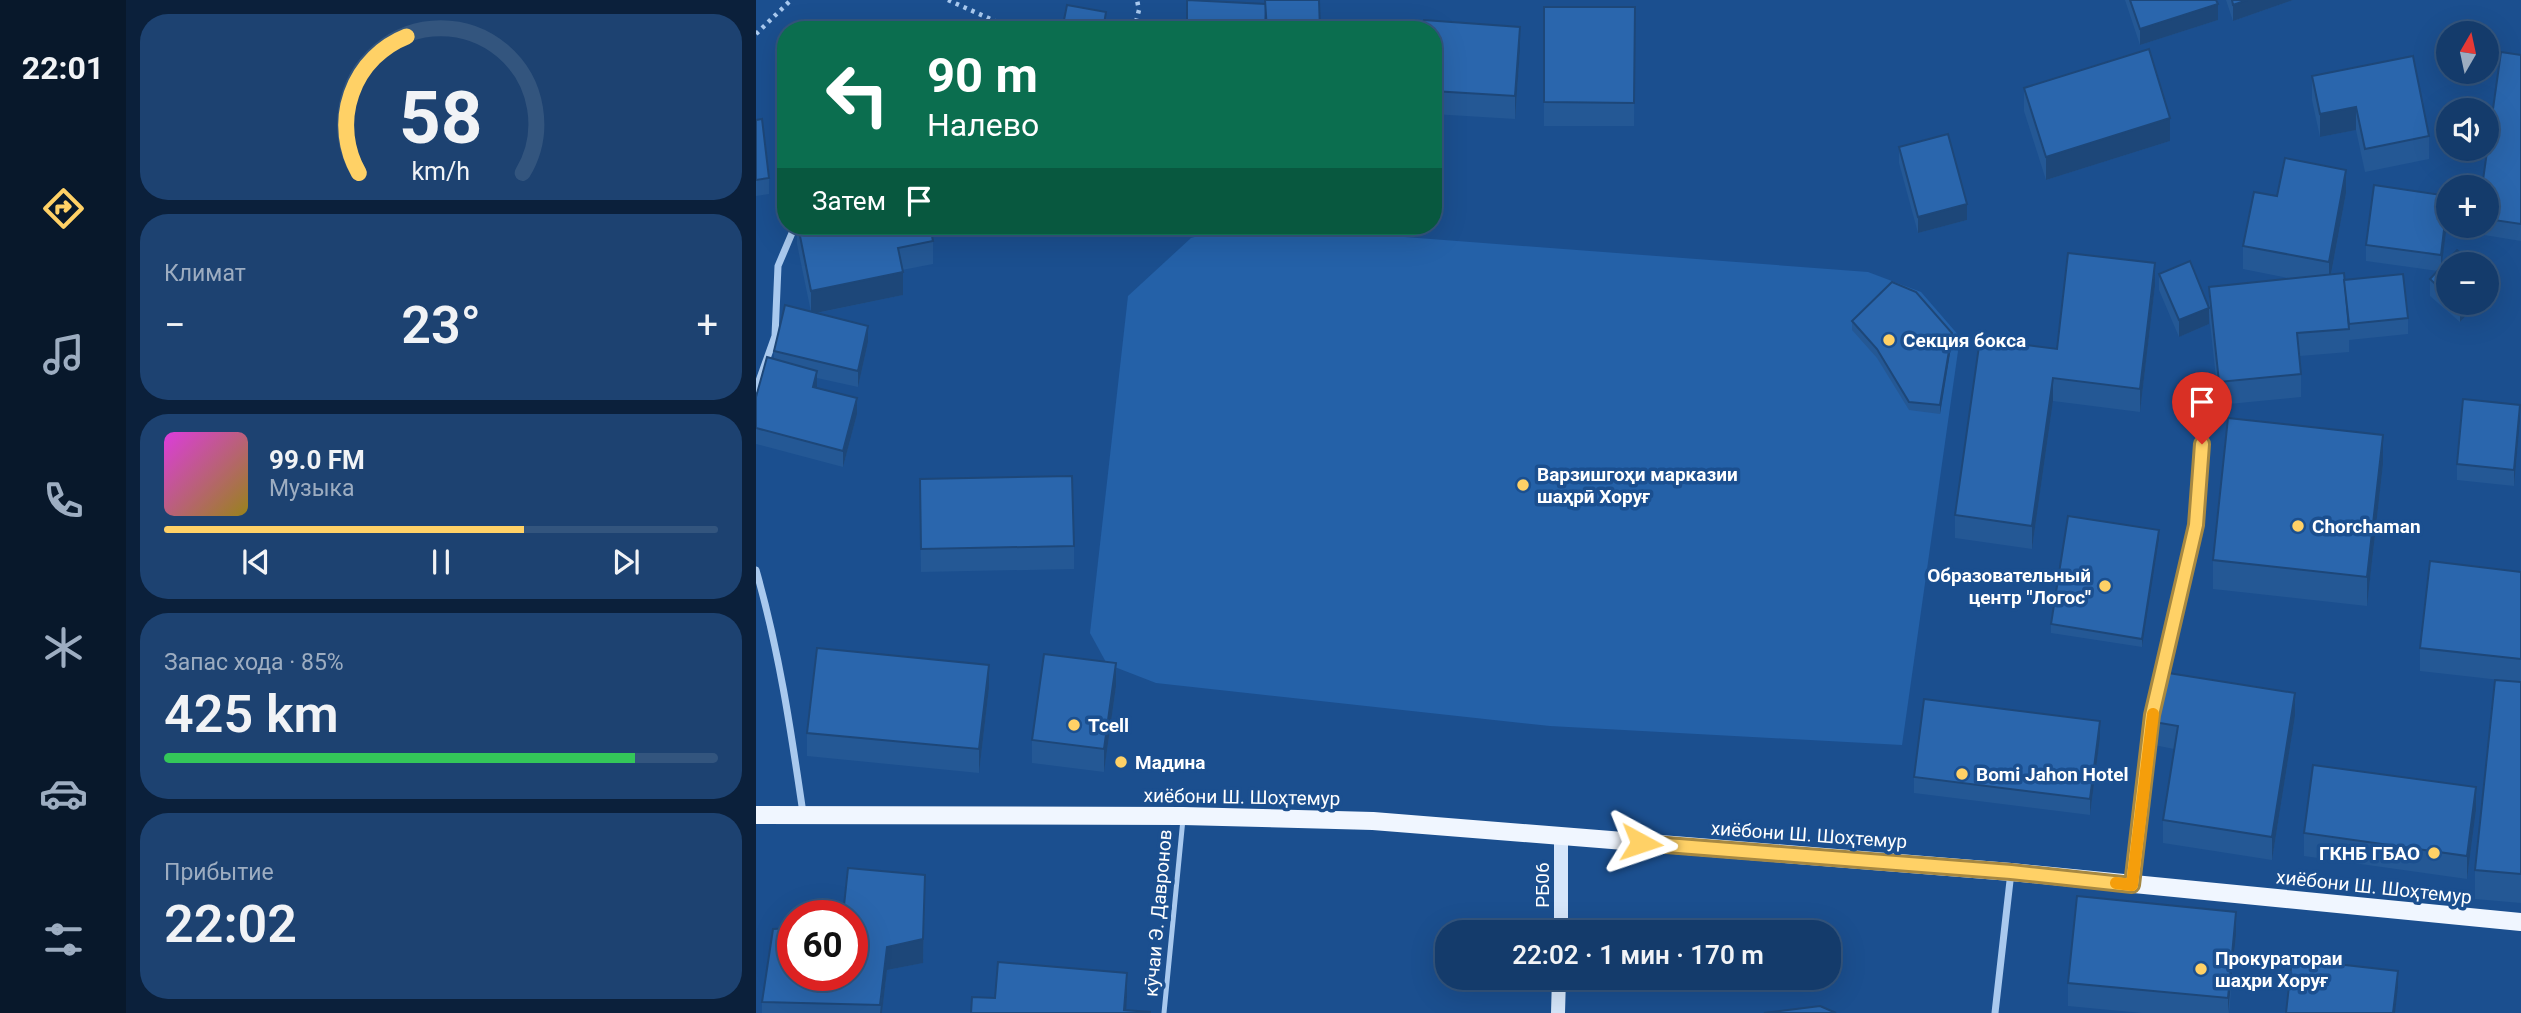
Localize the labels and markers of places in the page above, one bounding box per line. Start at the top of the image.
place label: Секция бокса [1903,329,2026,352]
marker: Секция бокса [1881,332,1897,348]
pin [2172,372,2232,444]
place label: Варзишгоҳи марказии шаҳрӣ Хоруғ [1537,463,1738,508]
marker: Варзишгоҳи марказии шаҳрӣ Хоруғ [1515,477,1531,493]
place label: Chorchaman [2312,515,2421,538]
marker: Chorchaman [2290,518,2306,534]
place label: Образовательный центр "Логос" [1927,564,2091,609]
marker: Образовательный центр "Логос" [2097,578,2113,594]
place label: Tcell [1088,714,1129,737]
marker: Tcell [1066,717,1082,733]
place label: Мадина [1135,751,1205,774]
marker: Мадина [1113,754,1129,770]
place label: Bomi Jahon Hotel [1976,763,2128,786]
marker: Bomi Jahon Hotel [1954,766,1970,782]
place label: ГКНБ ГБАО [2319,842,2420,865]
marker: ГКНБ ГБАО [2426,845,2442,861]
place label: Прокуратораи шаҳри Хоруғ [2215,947,2343,992]
marker: Прокуратораи шаҳри Хоруғ [2193,961,2209,977]

